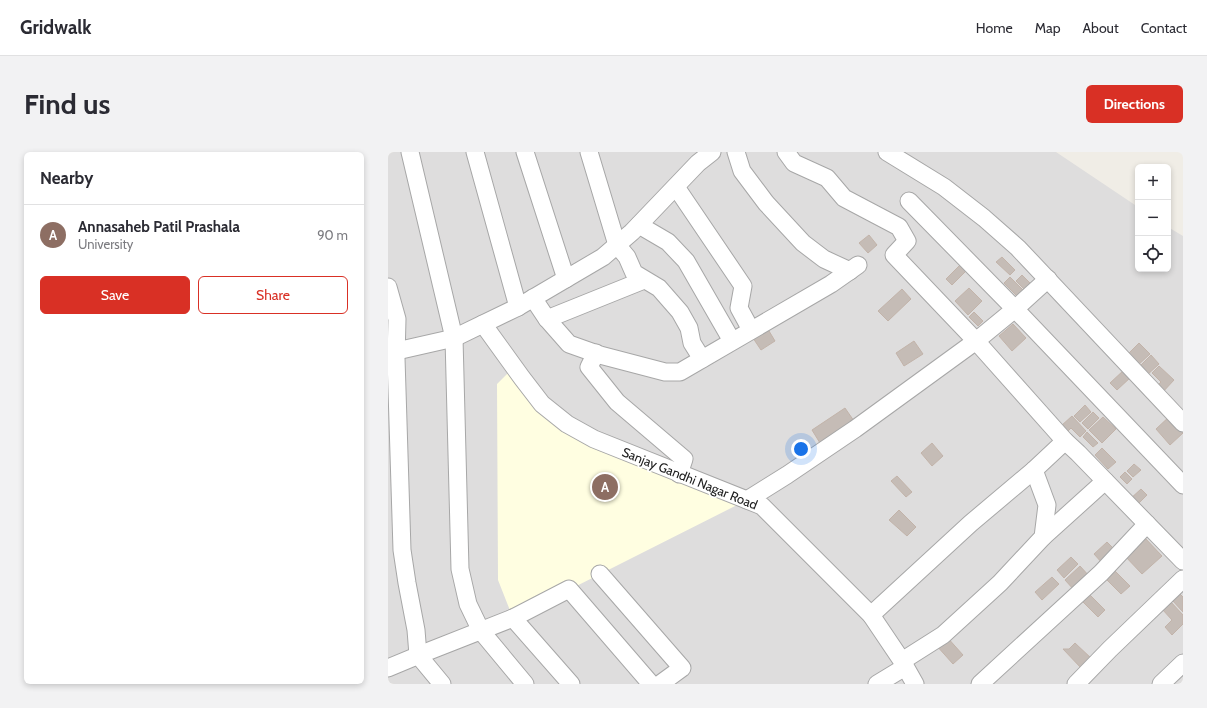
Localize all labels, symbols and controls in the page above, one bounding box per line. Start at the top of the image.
text: Gridwalk [20,16,92,39]
text: Home [976,19,1013,37]
text: Map [1035,19,1060,37]
text: About [1082,19,1119,37]
text: Contact [1141,19,1187,37]
button: Directions [1086,85,1183,123]
text: Find us [24,87,110,121]
map controls [1135,164,1171,272]
button: + [1135,164,1171,200]
text: Nearby [40,168,93,188]
button: − [1135,200,1171,236]
text: Annasaheb Patil Prashala [78,218,240,236]
text: A [49,227,57,243]
text: 90 m [317,227,348,243]
text: University [78,236,133,252]
button: locate [1135,236,1171,272]
button: Save [40,276,190,314]
button: Share [198,276,348,314]
your location [791,439,811,459]
street label: Sanjay Gandhi Nagar Road [620,443,760,513]
pin: A [592,472,618,502]

